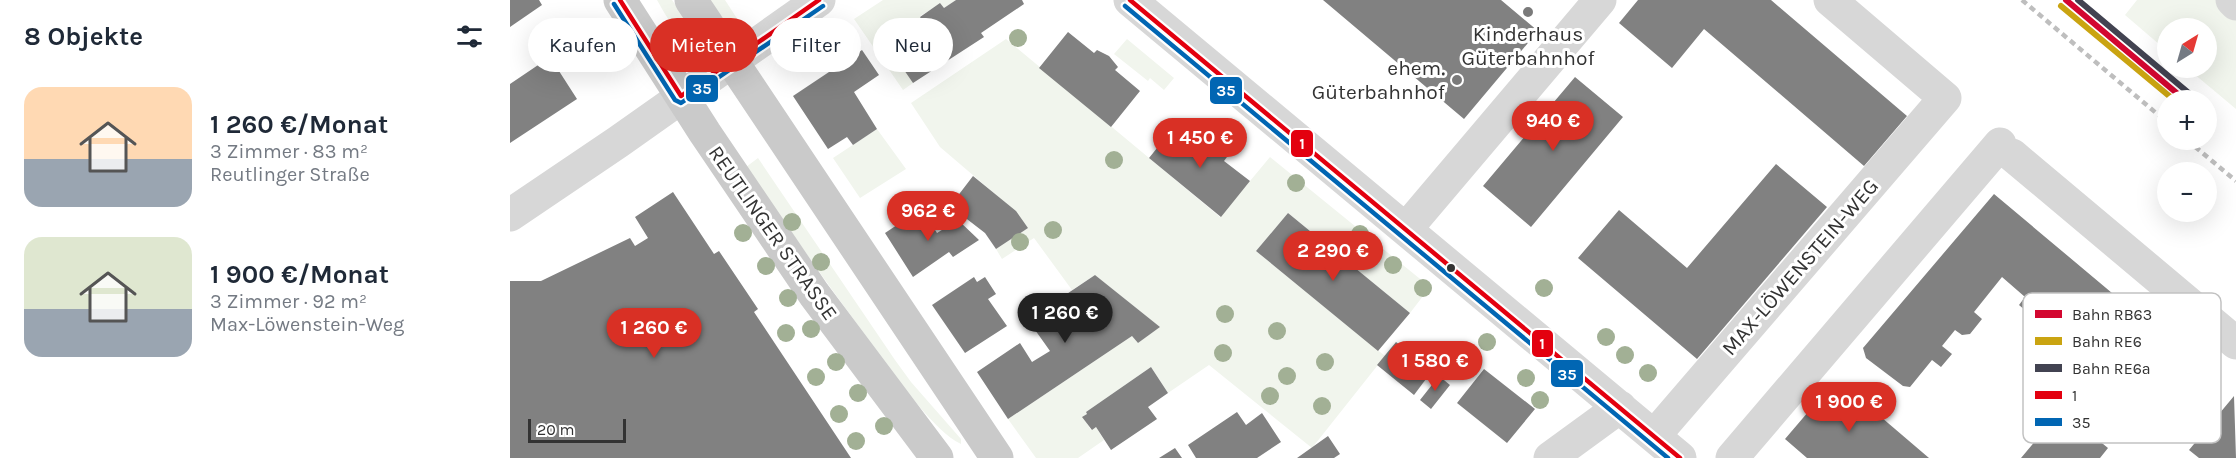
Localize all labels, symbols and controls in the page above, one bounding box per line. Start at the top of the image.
marker: Kinderhaus Güterbahnhof [1521,5,1535,19]
chip: Kaufen [528,18,638,72]
chip: Mieten [650,18,758,72]
chip: Filter [770,18,861,72]
chip: Neu [873,18,953,72]
north arrow [2157,18,2217,78]
map controls [2157,18,2217,222]
icon: filters [453,20,486,53]
text: 8 Objekte [24,21,143,52]
place label: Kinderhaus Güterbahnhof [1461,22,1595,70]
place label: ehem. Güterbahnhof [1312,56,1446,104]
marker: ehem. Güterbahnhof [1450,73,1464,87]
line badge: 35 [685,74,719,103]
line badge: 35 [1209,76,1243,105]
text: 35 [692,79,712,98]
text: 35 [1216,81,1236,100]
button: + [2157,90,2217,150]
pin: 940 € [1511,101,1595,152]
text: 1 260 €/Monat [210,109,388,140]
text: 940 € [1526,109,1580,132]
icon: home [72,111,144,183]
pin: 1 450 € [1145,118,1255,169]
text: 1 450 € [1167,126,1233,149]
line badge: 1 [1290,129,1314,158]
text: 1 [1299,134,1305,153]
text: 3 Zimmer · 83 m² [210,140,368,163]
street label: REUTLINGER STRASSE [704,141,842,325]
button: − [2157,162,2217,222]
text: Reutlinger Straße [210,163,370,186]
street label: MAX-LÖWENSTEIN-WEG [1717,174,1883,360]
pin: 962 € [886,191,970,242]
text: 962 € [901,199,955,222]
pin: 2 290 € [1278,231,1388,282]
text: 2 290 € [1297,239,1369,262]
text: 1 900 €/Monat [210,259,389,290]
icon: home [72,261,144,333]
unlabelled marker [1445,262,1457,274]
text: 3 Zimmer · 92 m² [210,290,367,313]
pin: 1 260 € [1010,293,1120,344]
legend [2023,293,2221,443]
text: 1 260 € [1032,301,1098,324]
text: Bahn RB63 [2072,305,2152,324]
pin: 1 260 € [599,308,709,359]
text: Max-Löwenstein-Weg [210,313,404,336]
text: 1 260 € [621,316,687,339]
line badge: 1 [1531,329,1554,358]
text: Bahn RE6 [2072,332,2142,351]
text: 1 [1539,334,1545,353]
pin: 1 580 € [1380,341,1490,392]
text: 1 580 € [1401,349,1469,372]
line badge: 35 [1550,359,1584,388]
text: Bahn RE6a [2072,359,2151,378]
text: 35 [1557,365,1577,384]
pin: 1 900 € [1794,382,1904,433]
text: 1 [2072,386,2077,405]
text: 1 900 € [1815,390,1883,413]
text: 35 [2072,413,2090,432]
scale bar [528,416,626,444]
text: 20 m [537,420,575,439]

